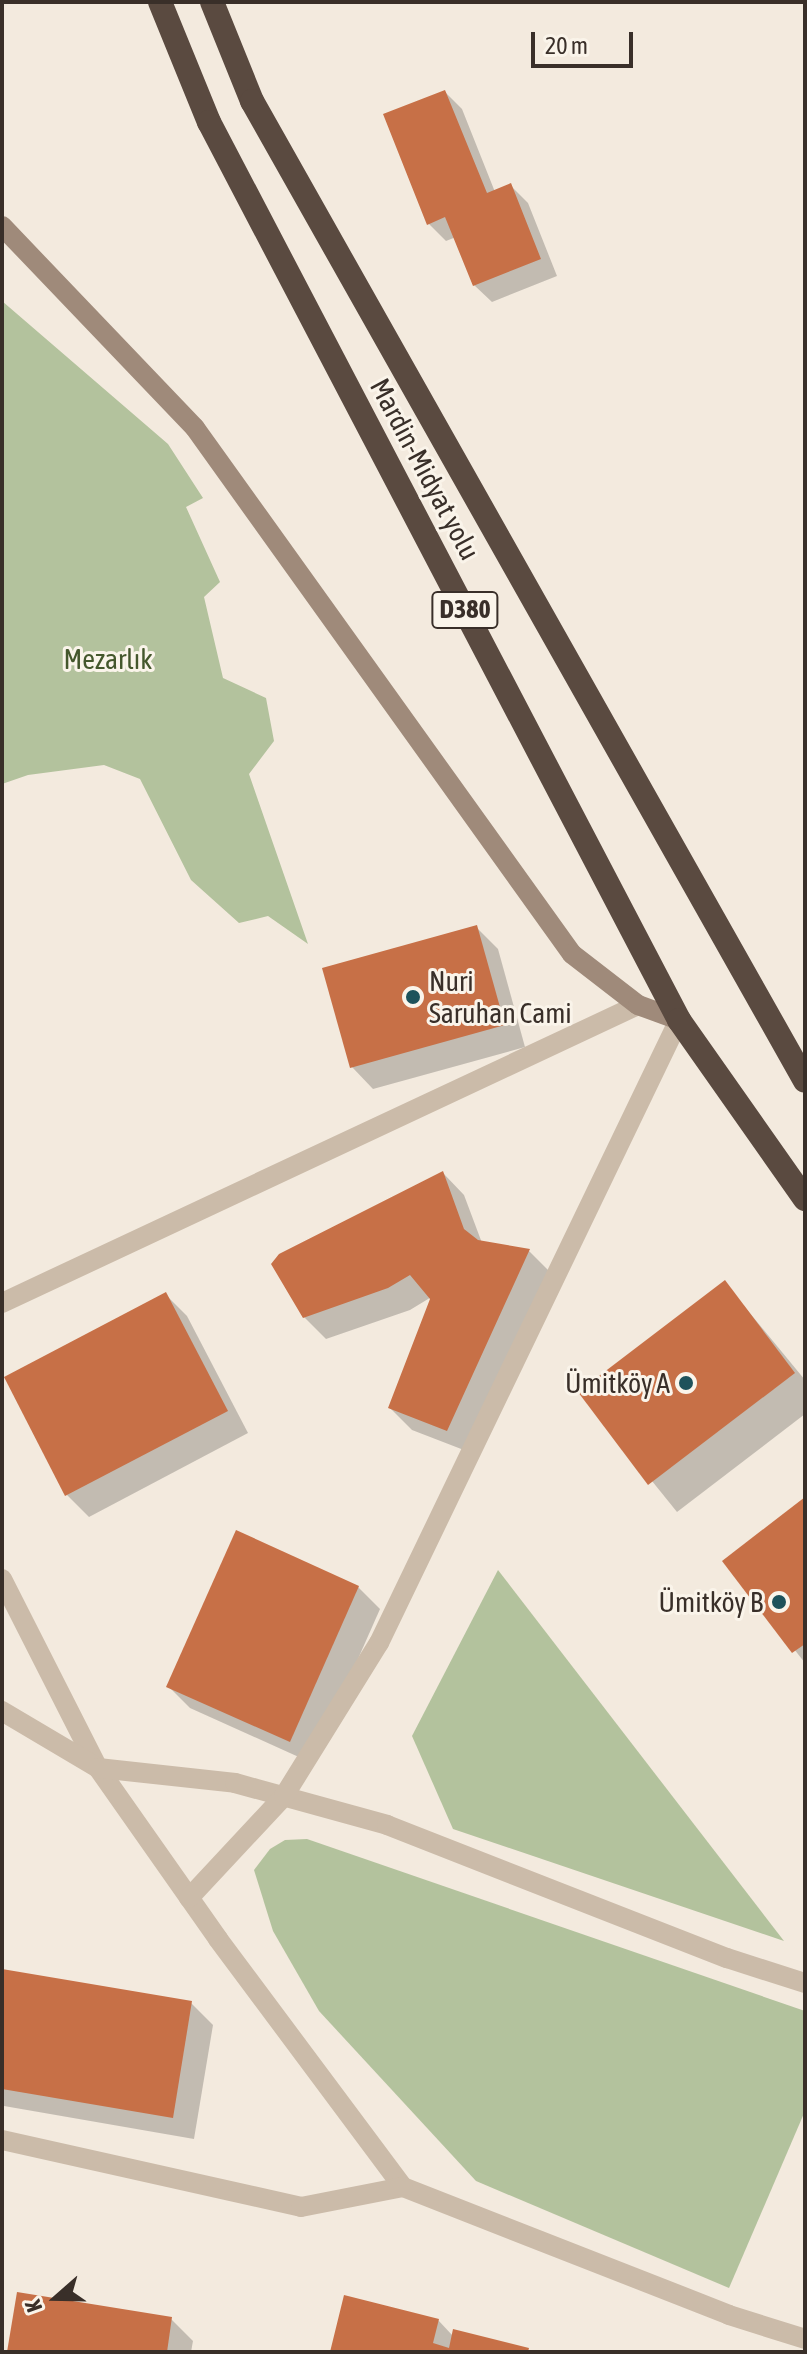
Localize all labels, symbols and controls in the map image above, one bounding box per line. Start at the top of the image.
scale bar [535,16,637,66]
text: 20 m [545,32,588,59]
street label: Mardin-Midyat yolu [363,373,487,565]
road number: D380 [431,588,499,632]
park label: Mezarlık [63,642,153,676]
place label: Nuri Saruhan Cami [429,964,572,1030]
marker: Nuri Saruhan Cami [404,988,422,1006]
place label: Ümitköy A [565,1366,670,1400]
marker: Ümitköy A [677,1374,695,1392]
place label: Ümitköy B [659,1585,763,1619]
marker: Ümitköy B [770,1593,788,1611]
north arrow [16,2258,96,2338]
text: K [19,2297,48,2316]

